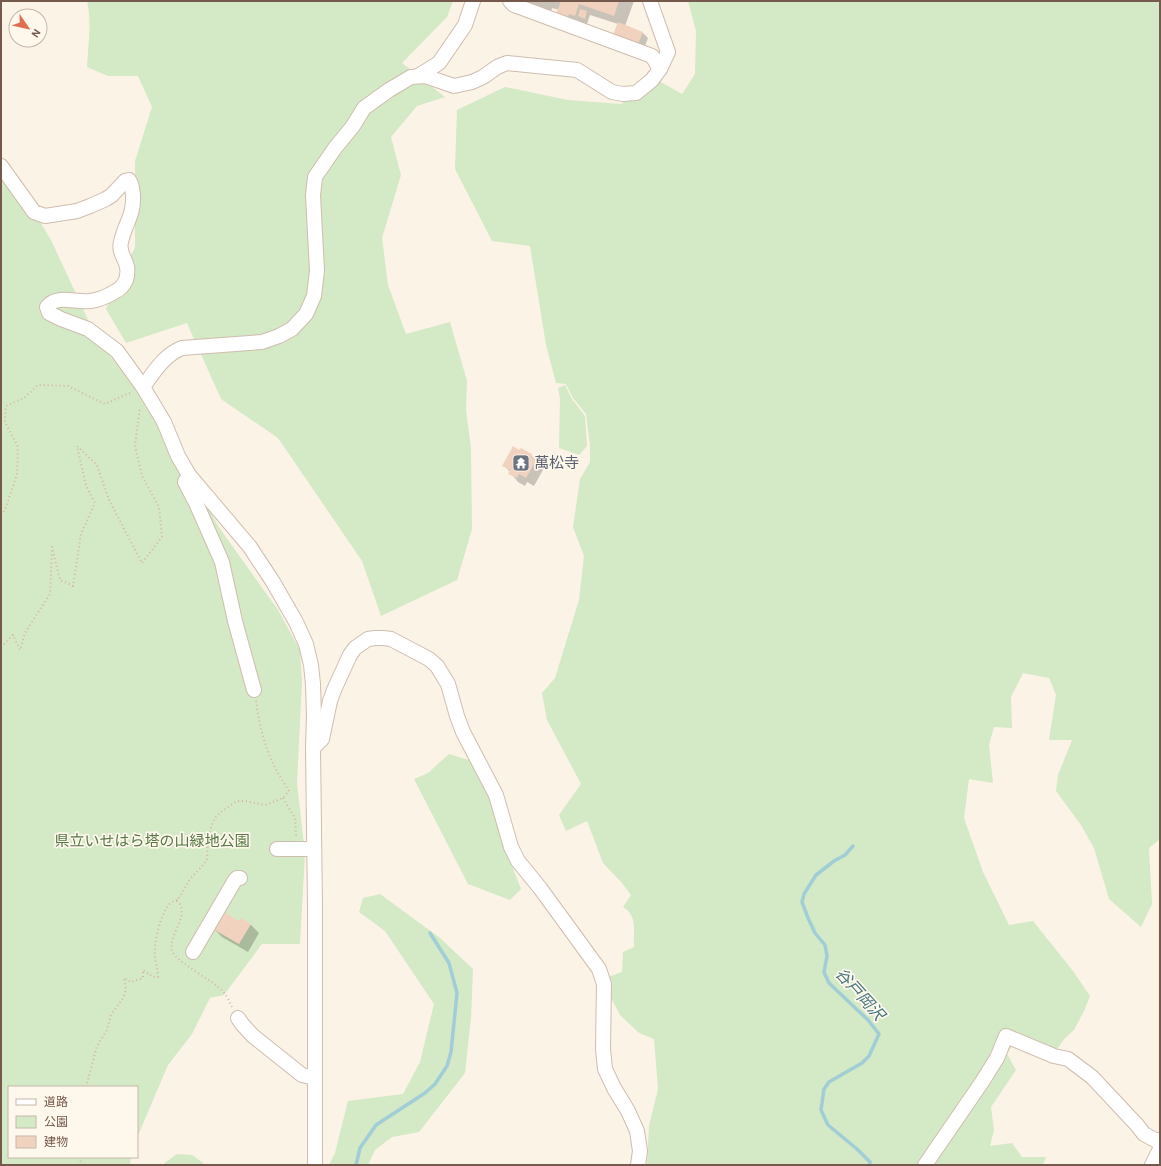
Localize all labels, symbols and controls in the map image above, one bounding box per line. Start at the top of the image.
north arrow [8,8,48,48]
text: N [28,26,43,40]
temple icon: 萬松寺 [511,453,531,473]
place label: 萬松寺 [534,454,579,472]
park label: 県立いせはら塔の山緑地公園 [54,832,250,850]
water label: 谷戸岡沢 [832,964,890,1026]
legend [8,1086,138,1158]
text: 道路 [44,1095,68,1109]
text: 公園 [44,1115,68,1129]
text: 建物 [44,1135,68,1149]

